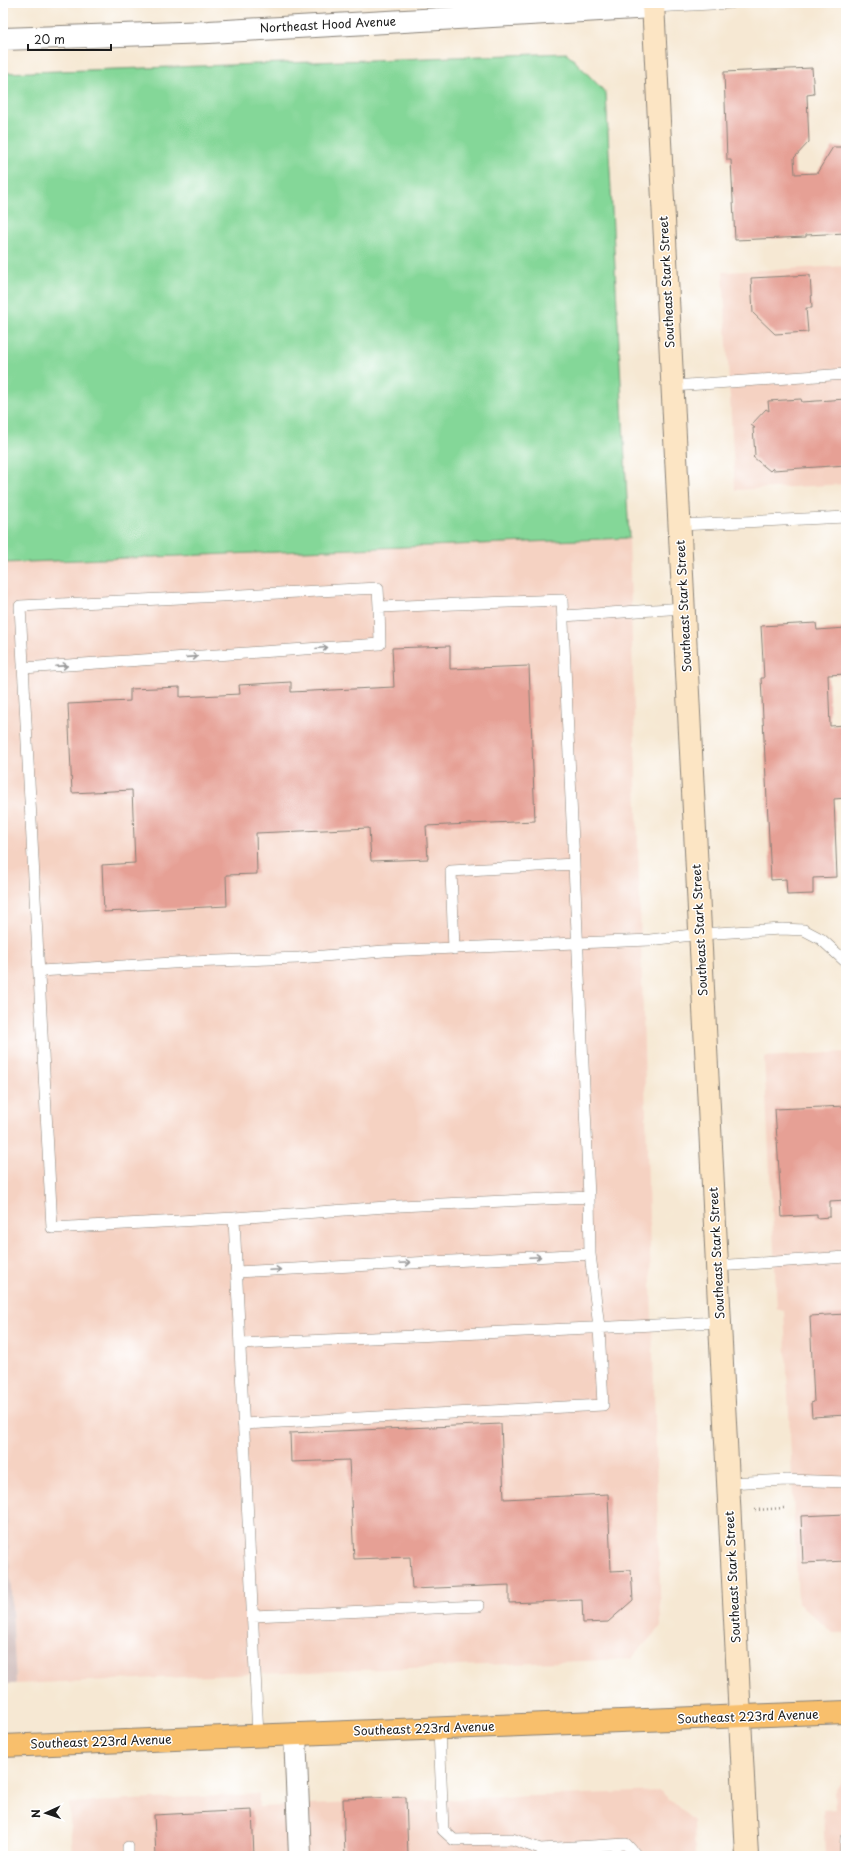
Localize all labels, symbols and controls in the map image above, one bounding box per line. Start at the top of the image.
street label: Northeast Hood Avenue [259,11,397,37]
scale bar [28,26,111,52]
text: 20 m [34,30,65,48]
street label: Southeast Stark Street [654,215,678,349]
street label: Southeast Stark Street [671,539,695,673]
one-way arrow [315,645,328,652]
one-way arrow [185,654,198,661]
one-way arrow [55,662,68,669]
street label: Southeast Stark Street [687,863,711,997]
street label: Southeast Stark Street [704,1186,728,1320]
one-way arrow [528,1253,541,1261]
one-way arrow [398,1260,411,1267]
one-way arrow [268,1266,281,1273]
street label: Southeast Stark Street [720,1510,744,1644]
street label: Southeast 223rd Avenue [677,1705,819,1727]
street label: Southeast 223rd Avenue [353,1717,495,1739]
street label: Southeast 223rd Avenue [30,1730,172,1752]
north arrow [26,1793,66,1833]
text: N [27,1808,44,1818]

